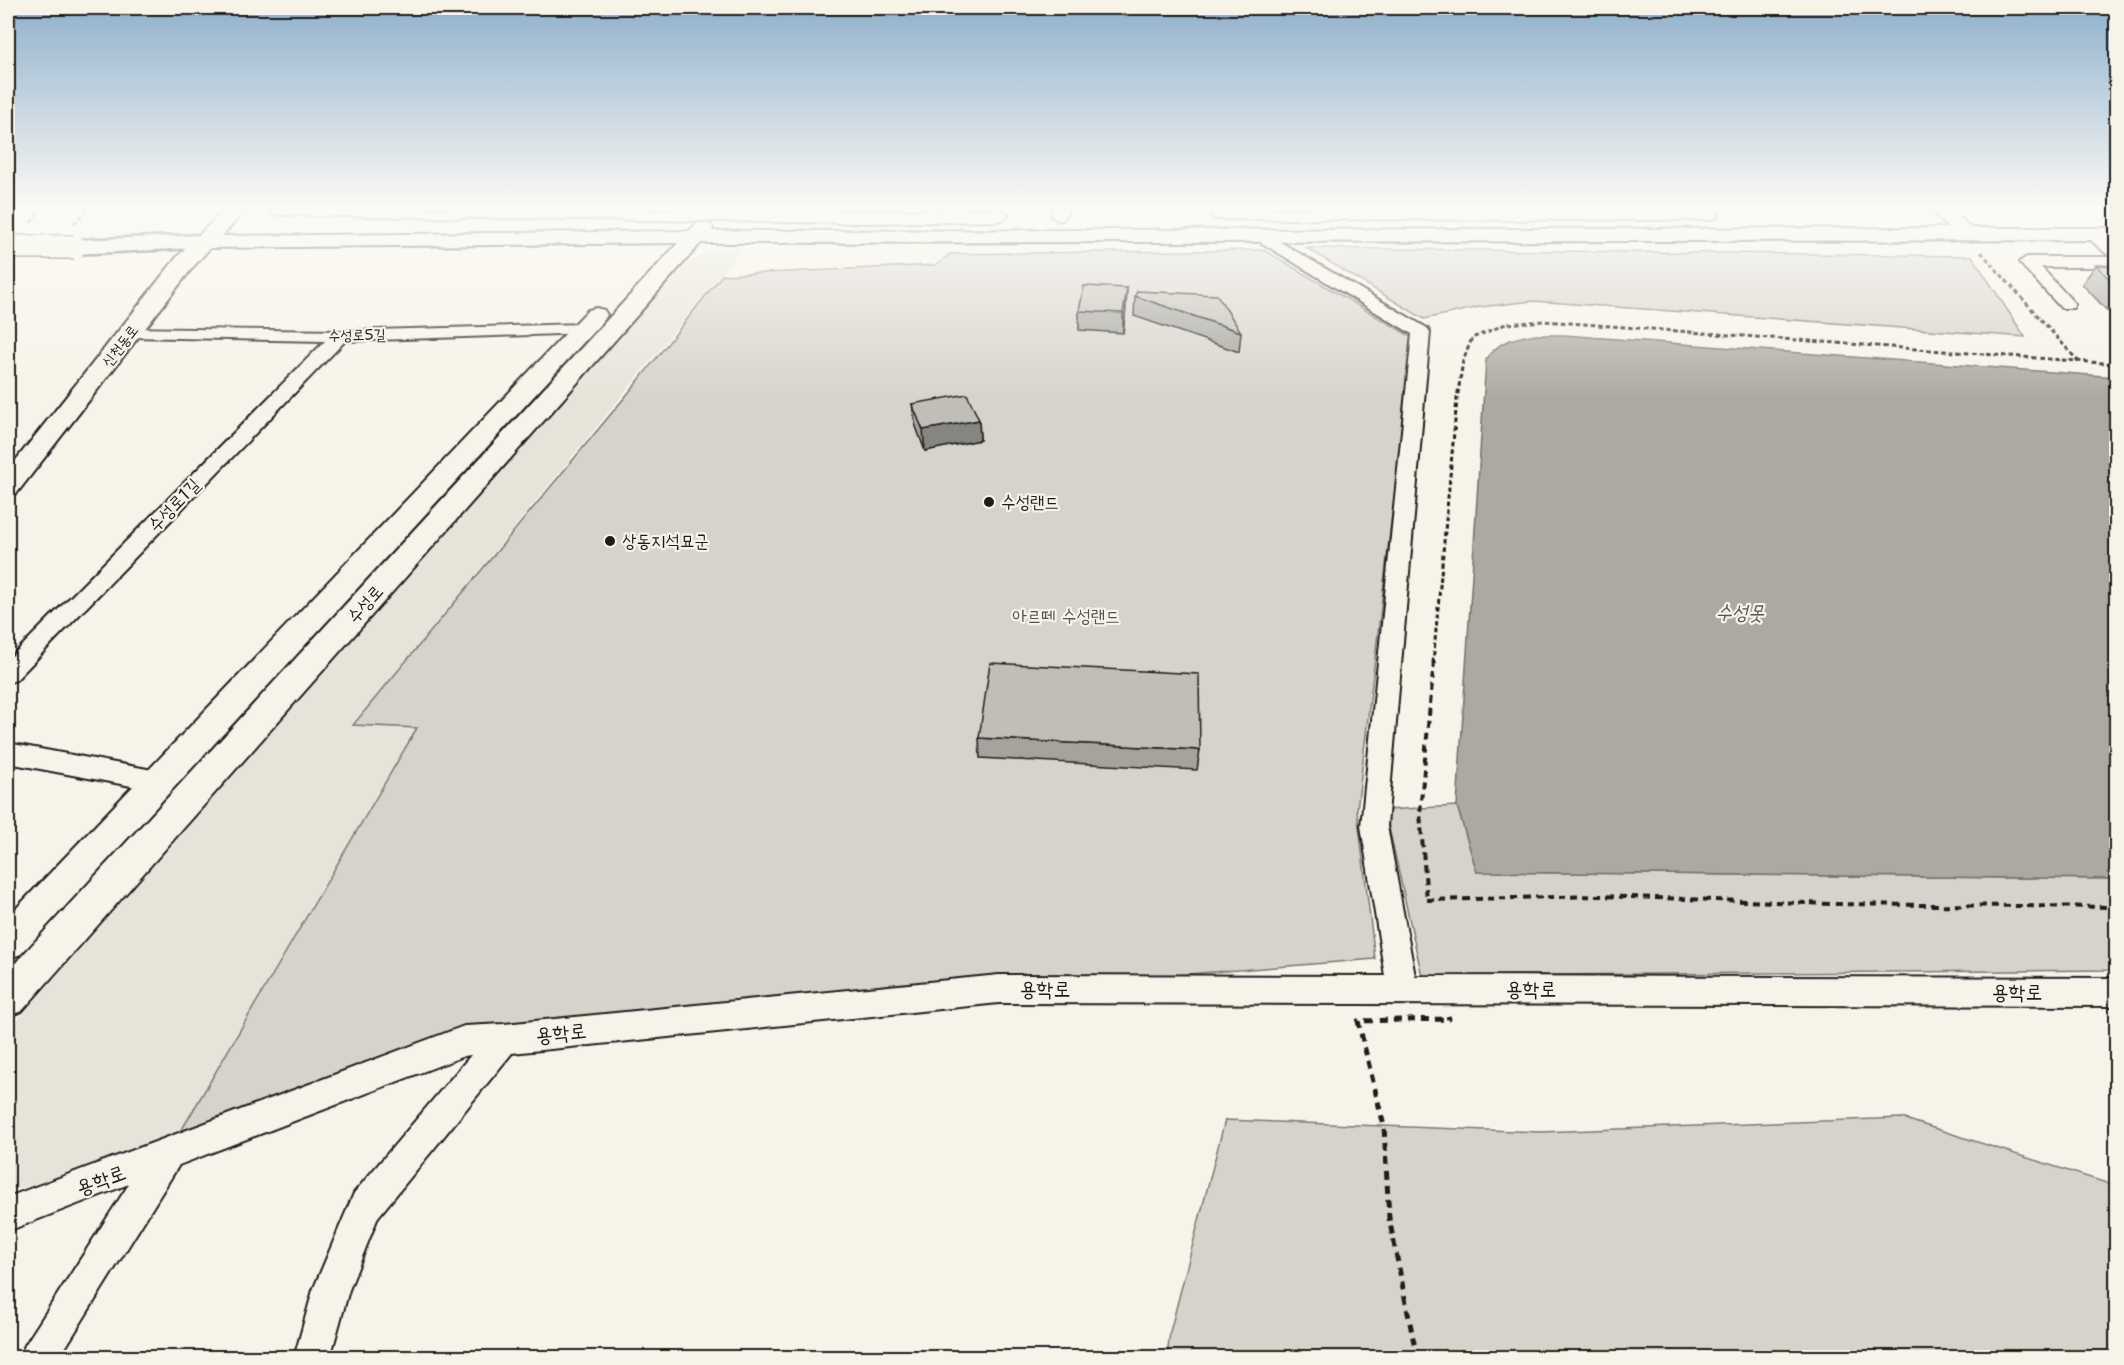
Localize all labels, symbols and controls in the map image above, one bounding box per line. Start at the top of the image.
street label: 신천동로 [97,321,143,371]
street label: 수성로5길 [328,324,386,346]
street label: 수성로1길 [143,473,206,537]
place label: 수성랜드 [1001,490,1059,514]
marker: 수성랜드 [982,495,996,509]
place label: 상동지석묘군 [622,529,709,553]
marker: 상동지석묘군 [603,534,617,548]
street label: 수성로 [342,580,388,628]
water label: 수성못 [1716,599,1765,625]
park label: 아르떼 수성랜드 [1012,604,1120,628]
street label: 용학로 [1020,975,1070,1003]
street label: 용학로 [1506,975,1556,1003]
street label: 용학로 [1992,978,2042,1006]
street label: 용학로 [534,1016,588,1050]
street label: 용학로 [72,1158,130,1202]

